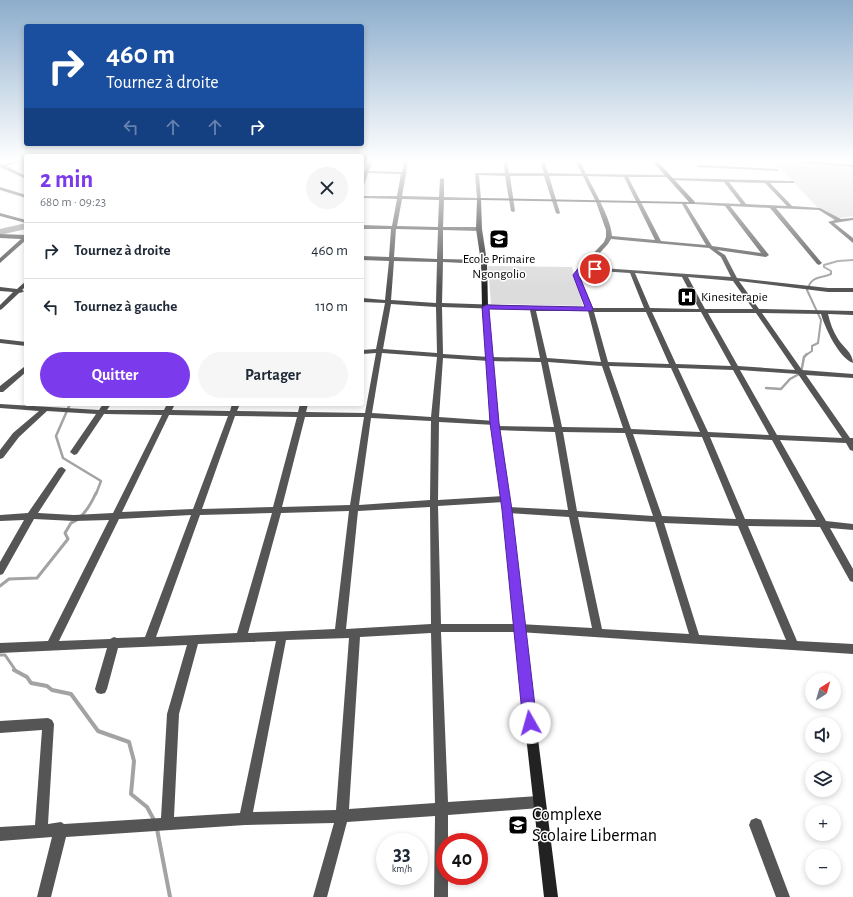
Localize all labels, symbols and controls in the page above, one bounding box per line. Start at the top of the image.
icon: right [40,40,92,92]
text: 460 m [106,41,175,69]
text: Tournez à droite [106,74,219,92]
icon: left [120,116,142,138]
icon: ahead [162,116,184,138]
icon: ahead [204,116,226,138]
icon: right [246,116,268,138]
button: close [306,167,348,209]
text: 2 min [40,168,93,192]
text: 680 m · 09:23 [40,196,106,209]
school or university icon: Ecole Primaire Ngongolio [488,228,510,250]
icon: right [40,240,62,262]
text: Tournez à droite [74,243,171,258]
text: 460 m [311,243,348,258]
pin [578,252,612,286]
place label: Ecole Primaire Ngongolio [463,253,535,281]
icon: arrive [584,258,606,280]
hospital icon: Kinesiterapie [676,286,698,308]
place label: Kinesiterapie [701,291,768,304]
icon: left [40,296,62,318]
text: Tournez à gauche [74,299,177,314]
text: 110 m [315,299,348,314]
button: Quitter [40,352,190,398]
button: Partager [198,352,348,398]
north arrow [805,673,841,709]
map controls [805,673,841,885]
position arrow [509,702,551,744]
button: sound [805,717,841,753]
button: layers [805,761,841,797]
button: + [805,805,841,841]
place label: Complexe Scolaire Liberman [532,806,657,845]
school or university icon: Complexe Scolaire Liberman [507,814,529,836]
speed limit sign: 40 [436,833,488,885]
text: 33 [393,844,411,864]
button: − [805,849,841,885]
text: km/h [392,864,412,874]

